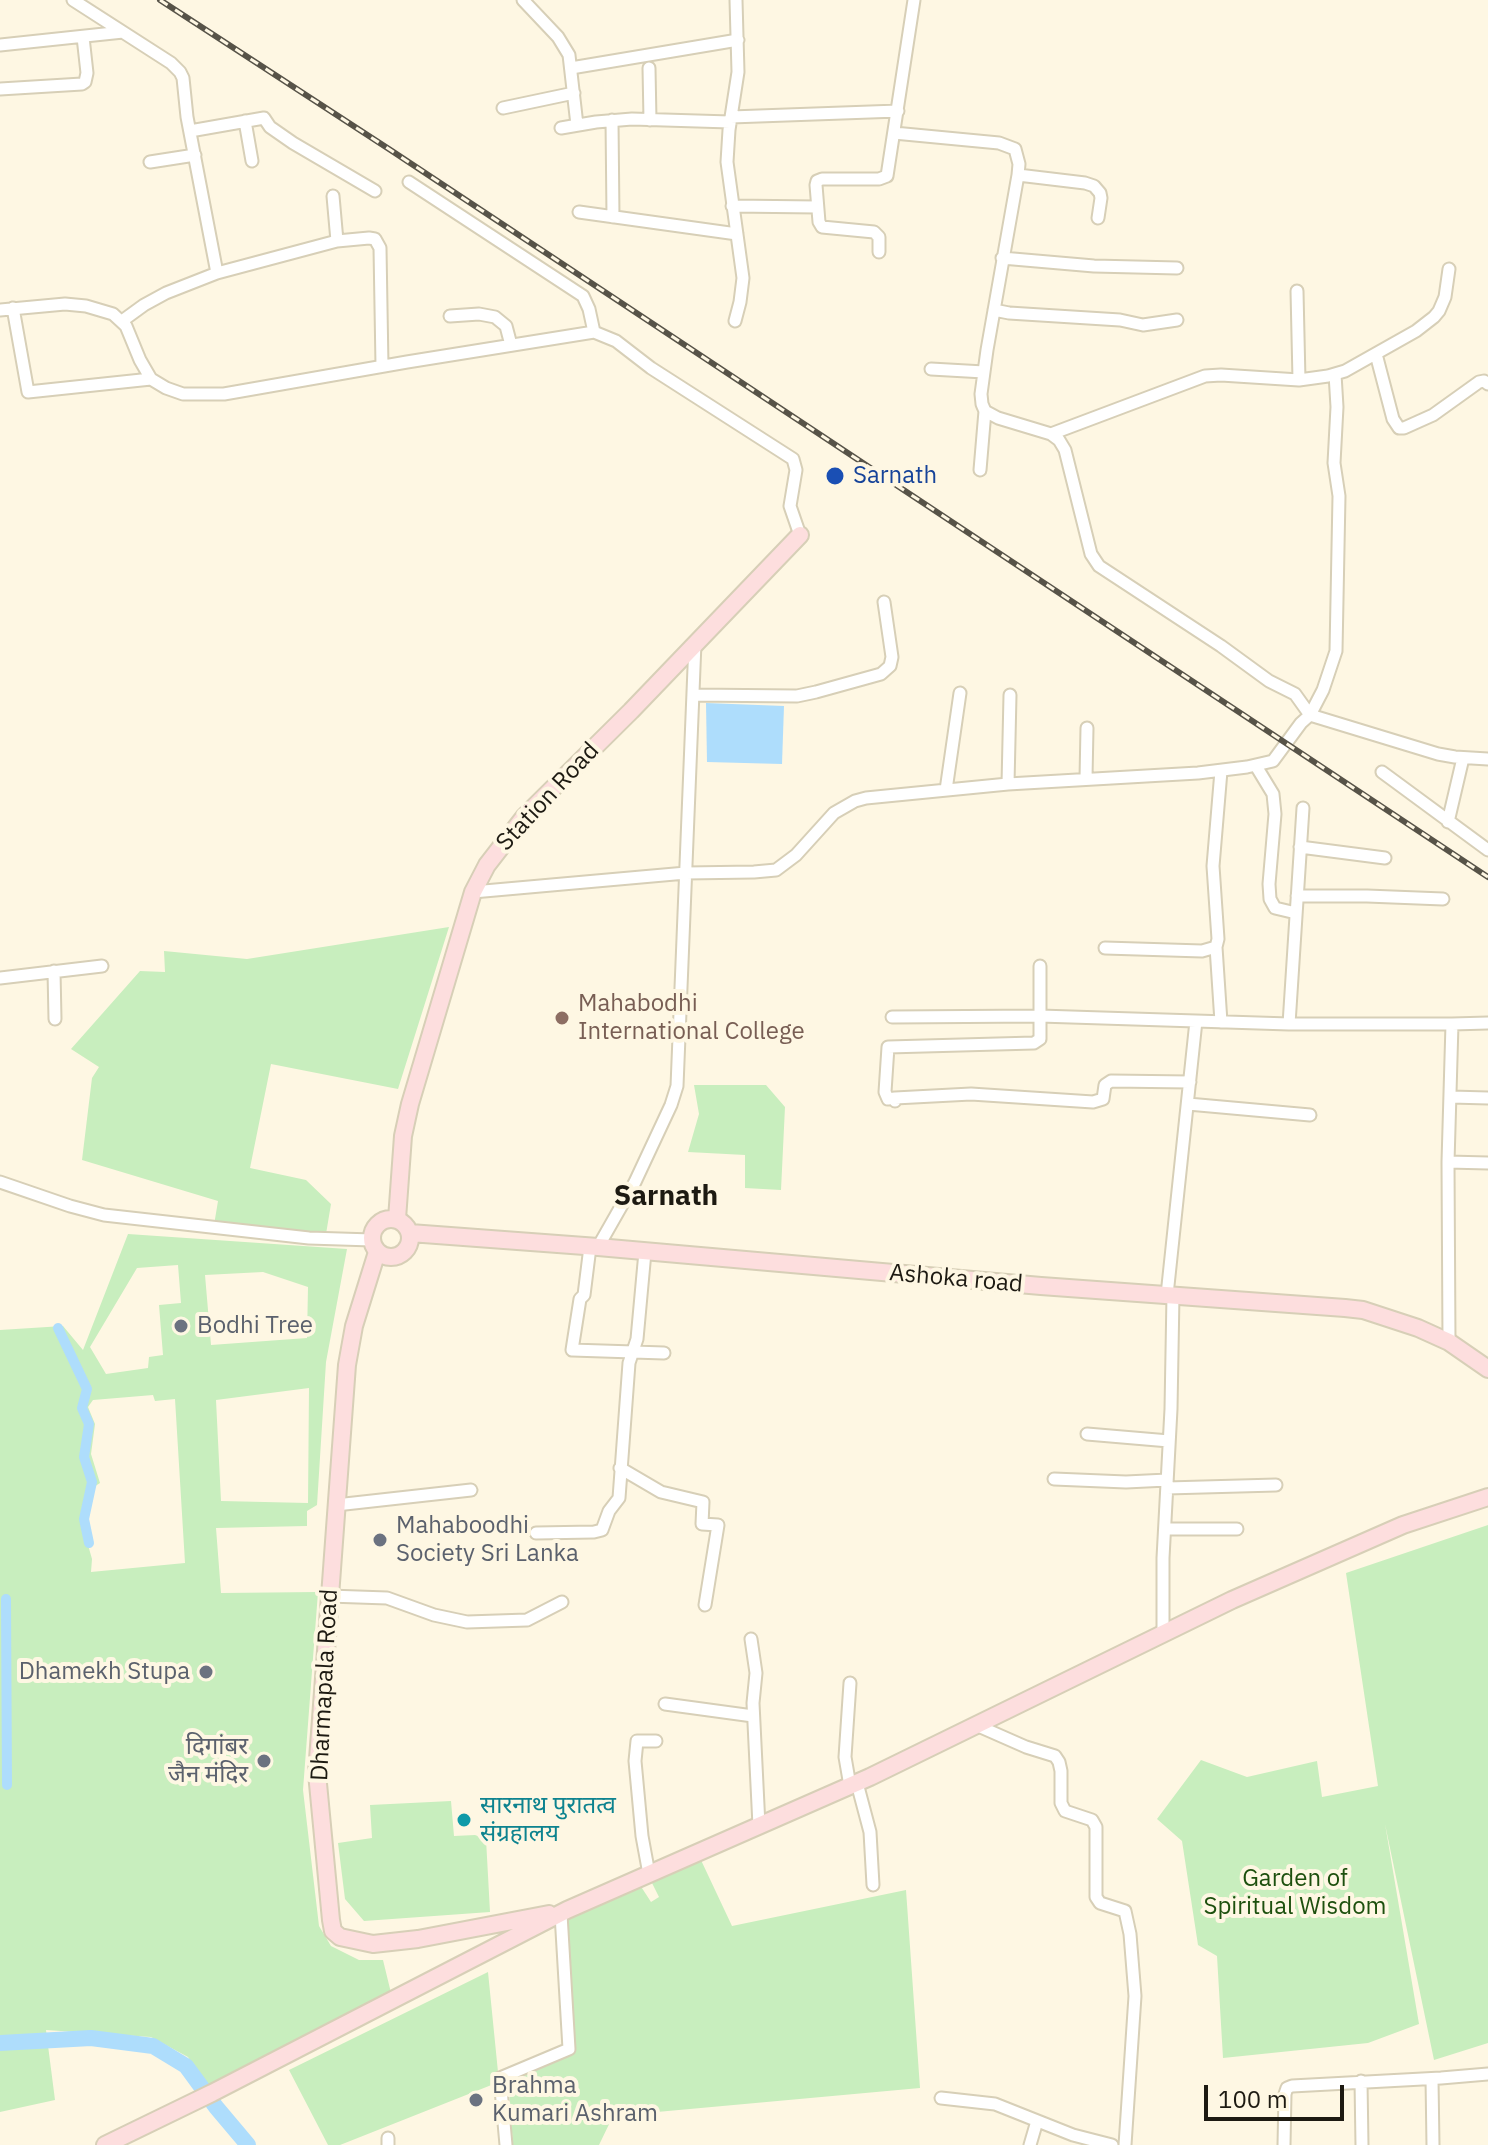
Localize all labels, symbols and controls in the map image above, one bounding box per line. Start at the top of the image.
place label: Sarnath [853,462,937,490]
marker: Sarnath [824,465,846,487]
street label: Station Road [491,737,605,857]
place label: Mahabodhi International College [578,990,805,1046]
marker: Mahabodhi International College [553,1009,571,1027]
district label: Sarnath [614,1180,718,1214]
street label: Ashoka road [888,1259,1024,1299]
place label: Bodhi Tree [197,1312,313,1340]
marker: Bodhi Tree [172,1317,190,1335]
place label: Mahaboodhi Society Sri Lanka [396,1512,579,1568]
marker: Mahaboodhi Society Sri Lanka [371,1531,389,1549]
street label: Dharmapala Road [306,1588,344,1782]
place label: Dhamekh Stupa [19,1658,190,1686]
marker: Dhamekh Stupa [197,1663,215,1681]
place label: दिगांबर जैन मंदिर [168,1733,248,1789]
marker: दिगांबर जैन मंदिर [255,1752,273,1770]
place label: सारनाथ पुरातत्व संग्रहालय [480,1792,616,1848]
marker: सारनाथ पुरातत्व संग्रहालय [455,1811,473,1829]
park label: Garden of Spiritual Wisdom [1203,1865,1387,1921]
scale bar [1208,2069,1348,2119]
place label: Brahma Kumari Ashram [492,2072,658,2128]
text: 100 m [1218,2083,1288,2115]
marker: Brahma Kumari Ashram [467,2091,485,2109]

